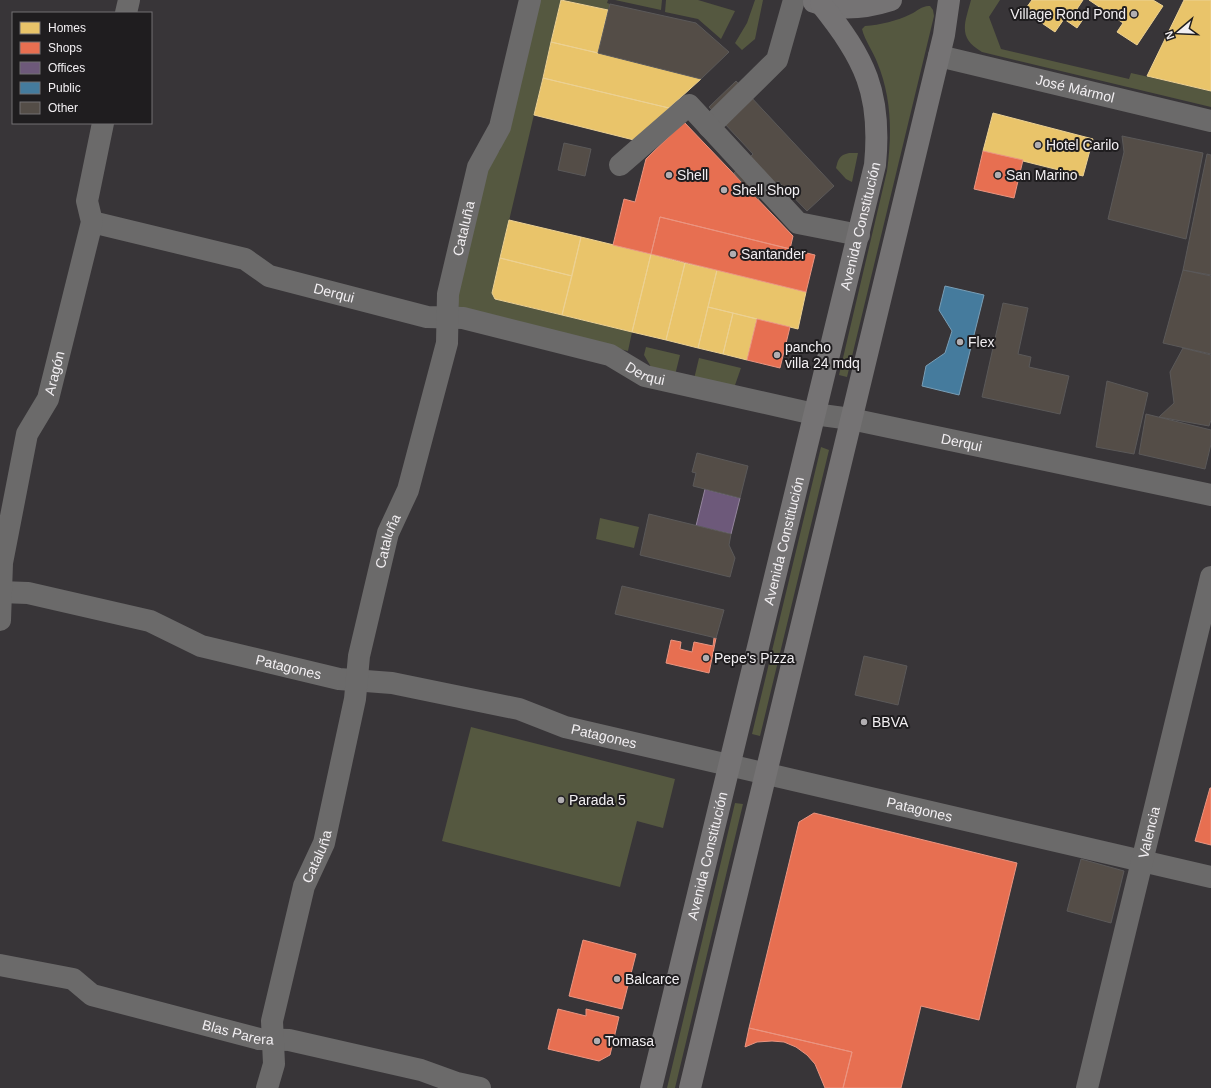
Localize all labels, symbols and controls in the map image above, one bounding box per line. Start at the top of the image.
place label: Village Rond Pond [1010,6,1126,22]
marker: Village Rond Pond [1129,9,1139,19]
legend [12,12,152,124]
north arrow [1159,12,1199,52]
text: Homes [48,21,86,35]
text: N [1163,29,1177,41]
text: Shops [48,41,82,55]
text: Offices [48,61,85,75]
street label: José Mármol [1034,71,1116,106]
text: Public [48,81,81,95]
text: Other [48,101,78,115]
place label: Hotel Carilo [1046,137,1119,153]
marker: Hotel Carilo [1033,140,1043,150]
street label: Avenida Constitución [837,160,883,292]
place label: Shell [677,167,708,183]
place label: San Marino [1006,167,1078,183]
marker: Shell [664,170,674,180]
marker: San Marino [993,170,1003,180]
place label: Shell Shop [732,182,800,198]
marker: Shell Shop [719,185,729,195]
street label: Cataluña [449,199,478,258]
place label: Santander [741,246,806,262]
marker: Santander [728,249,738,259]
street label: Derqui [312,280,356,306]
place label: Flex [968,334,994,350]
marker: Flex [955,337,965,347]
place label: pancho villa 24 mdq [785,339,860,371]
street label: Aragón [41,349,68,397]
marker: pancho villa 24 mdq [772,350,782,360]
street label: Derqui [623,358,666,388]
street label: Derqui [940,430,983,454]
street label: Avenida Constitución [761,475,807,607]
street label: Cataluña [372,511,404,570]
place label: Pepe's Pizza [714,650,795,666]
street label: Patagones [254,651,323,683]
marker: Pepe's Pizza [701,653,711,663]
place label: BBVA [872,714,909,730]
marker: BBVA [859,717,869,727]
street label: Patagones [569,721,638,751]
street label: Avenida Constitución [684,790,731,921]
place label: Parada 5 [569,792,626,808]
street label: Patagones [885,794,954,825]
marker: Parada 5 [556,795,566,805]
street label: Valencia [1135,805,1163,860]
street label: Cataluña [298,829,335,886]
place label: Balcarce [625,971,680,987]
marker: Balcarce [612,974,622,984]
street label: Blas Parera [200,1016,274,1047]
place label: Tomasa [605,1033,654,1049]
marker: Tomasa [592,1036,602,1046]

